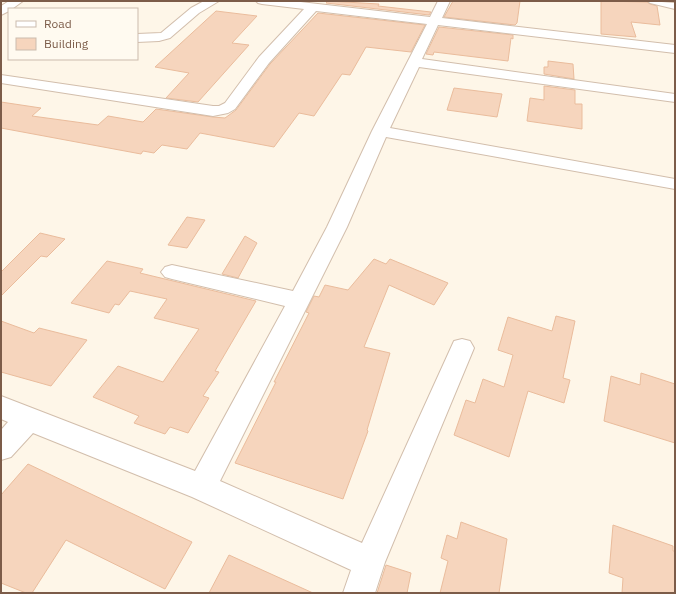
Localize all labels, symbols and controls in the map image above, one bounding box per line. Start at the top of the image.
legend [8,8,138,60]
text: Road [44,16,72,31]
text: Building [44,36,89,51]

